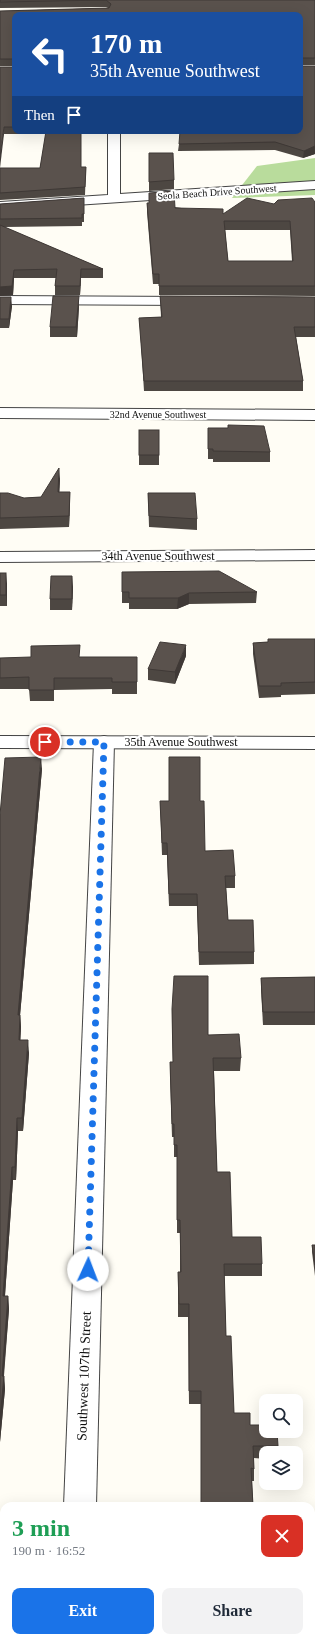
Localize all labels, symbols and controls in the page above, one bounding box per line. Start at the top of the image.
icon: left [24,28,76,80]
text: 170 m [90,28,162,59]
text: 35th Avenue Southwest [90,61,260,81]
icon: arrive [63,104,85,126]
text: Then [24,107,55,123]
street label: Seola Beach Drive Southwest [157,182,277,202]
street label: 32nd Avenue Southwest [110,409,206,420]
street label: 34th Avenue Southwest [101,549,215,563]
pin [28,725,62,759]
icon: arrive [34,731,56,753]
street label: 35th Avenue Southwest [124,735,238,749]
position arrow [67,1249,109,1291]
street label: Southwest 107th Street [74,1311,94,1441]
map controls [259,1394,303,1490]
button: search [259,1394,303,1438]
button: layers [259,1446,303,1490]
text: 3 min [12,1515,70,1541]
button: close [261,1515,303,1557]
text: 190 m · 16:52 [12,1543,85,1558]
button: Exit [12,1588,154,1634]
button: Share [162,1588,303,1634]

